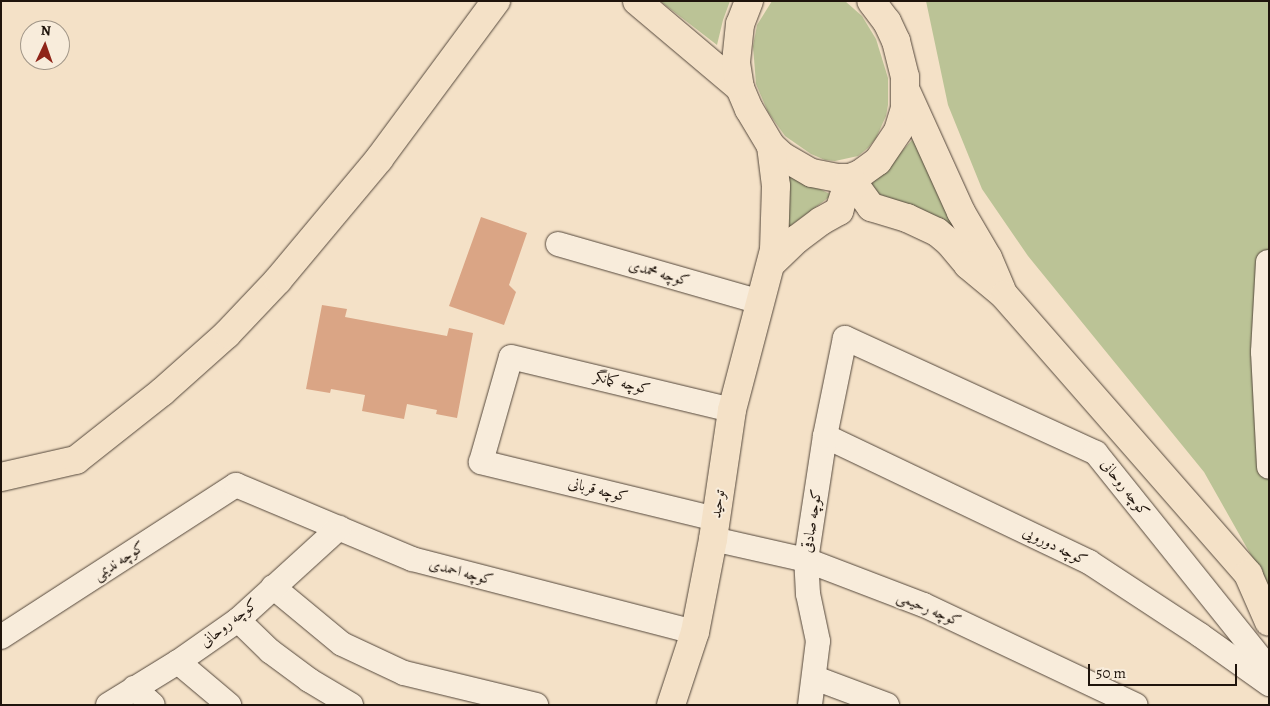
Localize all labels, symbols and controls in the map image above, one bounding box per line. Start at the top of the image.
north arrow [20,20,70,70]
text: N [40,21,51,40]
street label: کوچه محمدی [627,256,691,290]
street label: کوچه کمانگر [592,367,652,399]
street label: کوچه روحانی [1097,456,1153,520]
street label: کوچه قربانی [566,474,630,506]
street label: کوچه صادقی [798,488,826,554]
street label: توحید [707,489,729,519]
street label: کوچه دورویی [1020,523,1090,569]
street label: کوچه ندیمی [90,538,148,584]
street label: کوچه احمدی [427,555,495,589]
street label: کوچه رحیمی [894,587,964,631]
street label: کوچه روحانی [197,595,261,651]
scale bar [1090,654,1239,686]
text: 50 m [1096,663,1126,683]

